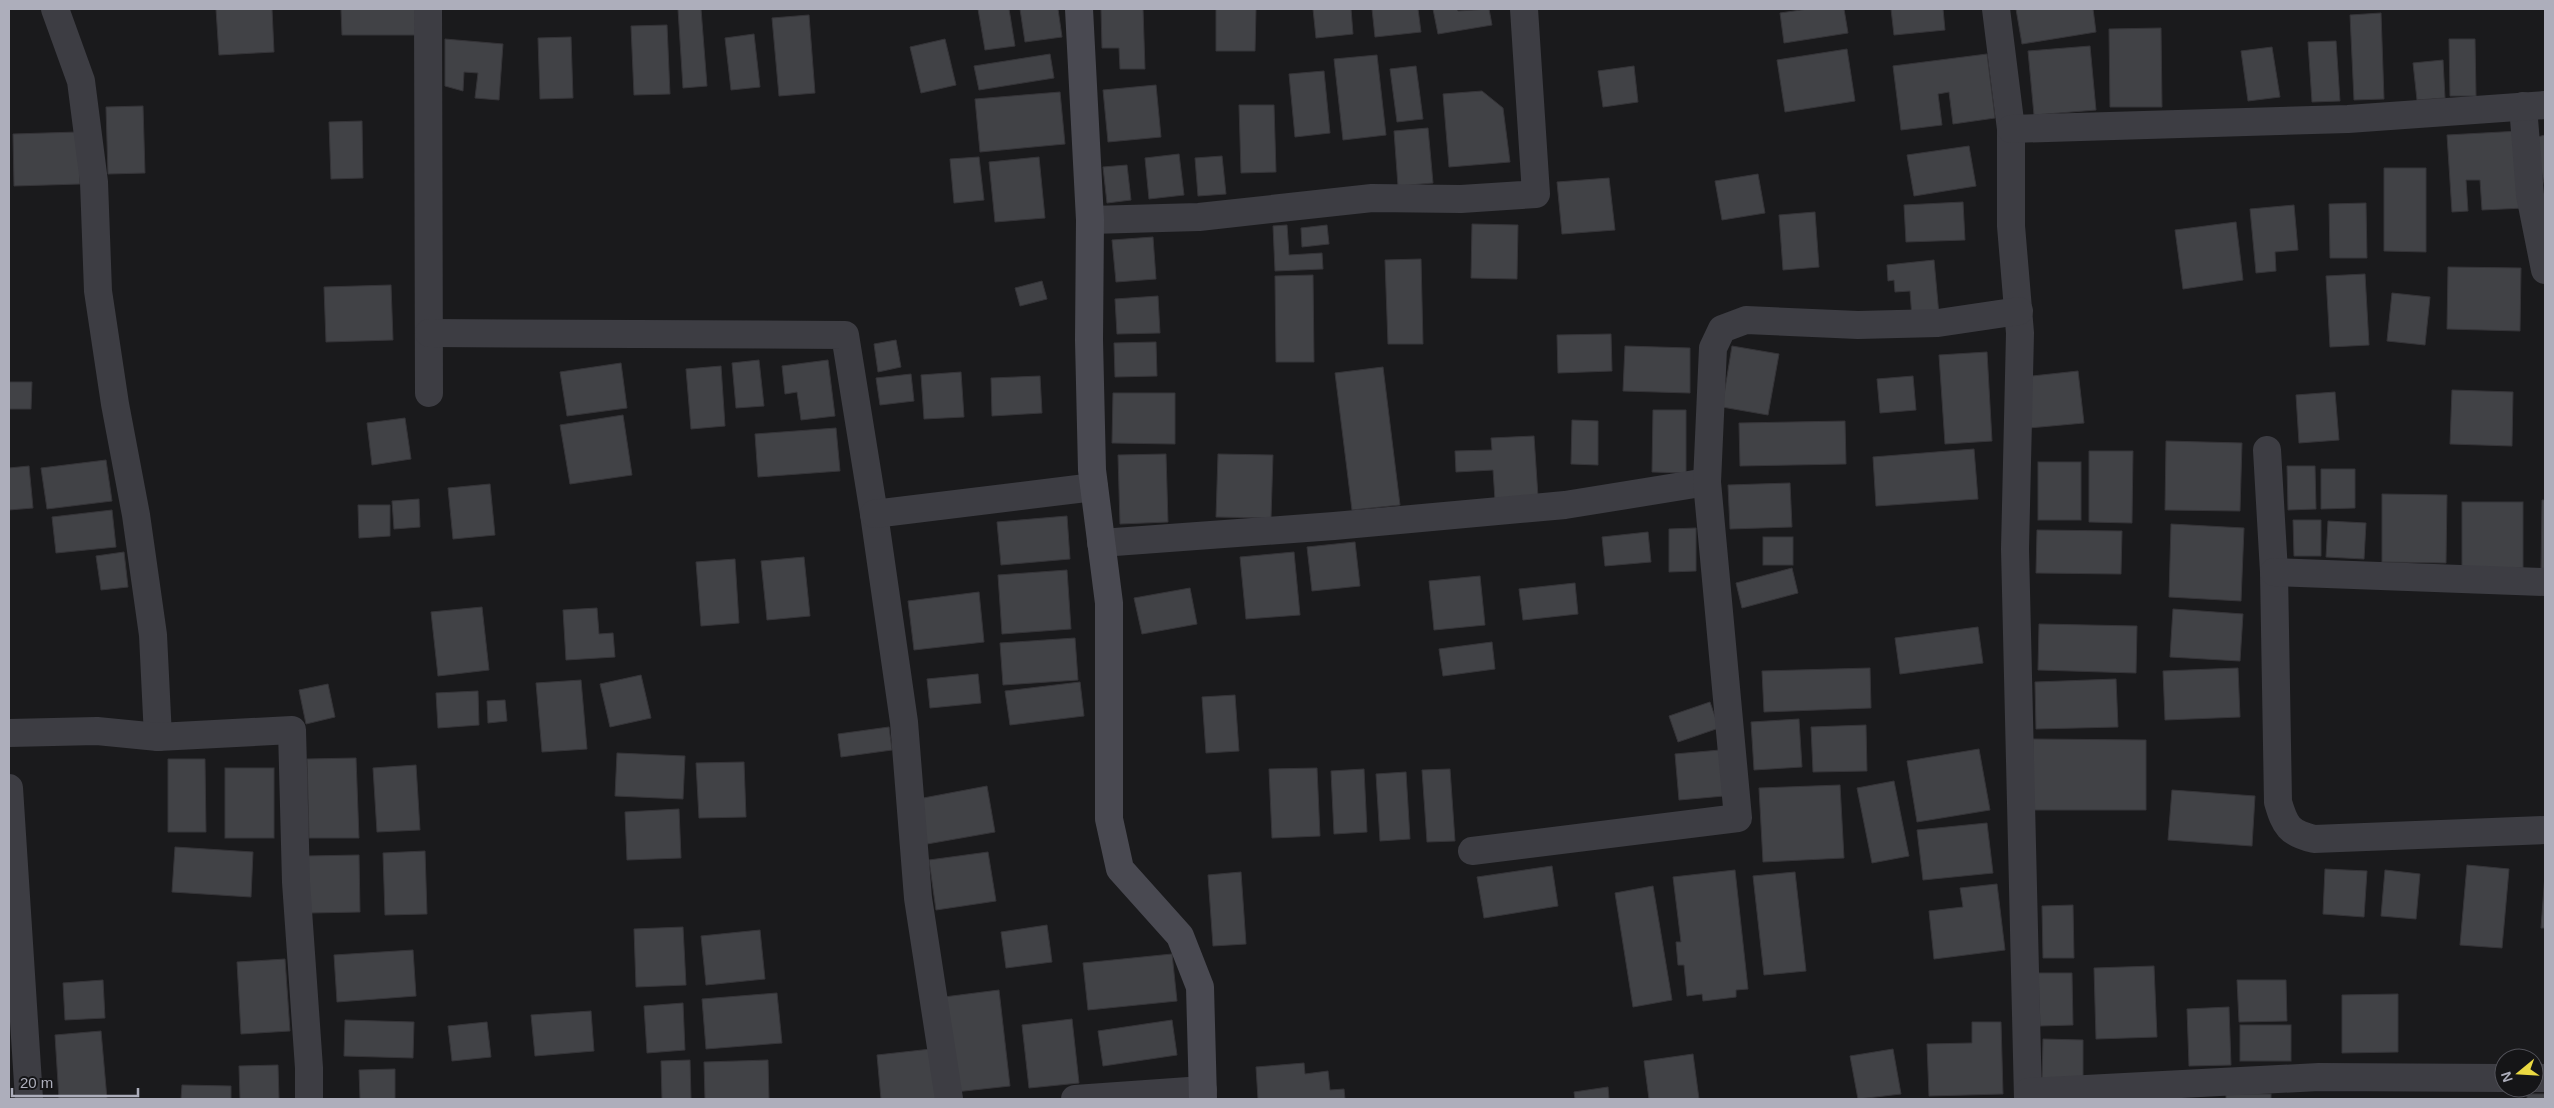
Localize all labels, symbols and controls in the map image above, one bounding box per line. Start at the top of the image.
north arrow [2494,1048,2544,1098]
scale bar [12,1066,139,1098]
text: N [2497,1070,2516,1084]
text: 20 m [20,1074,53,1091]

